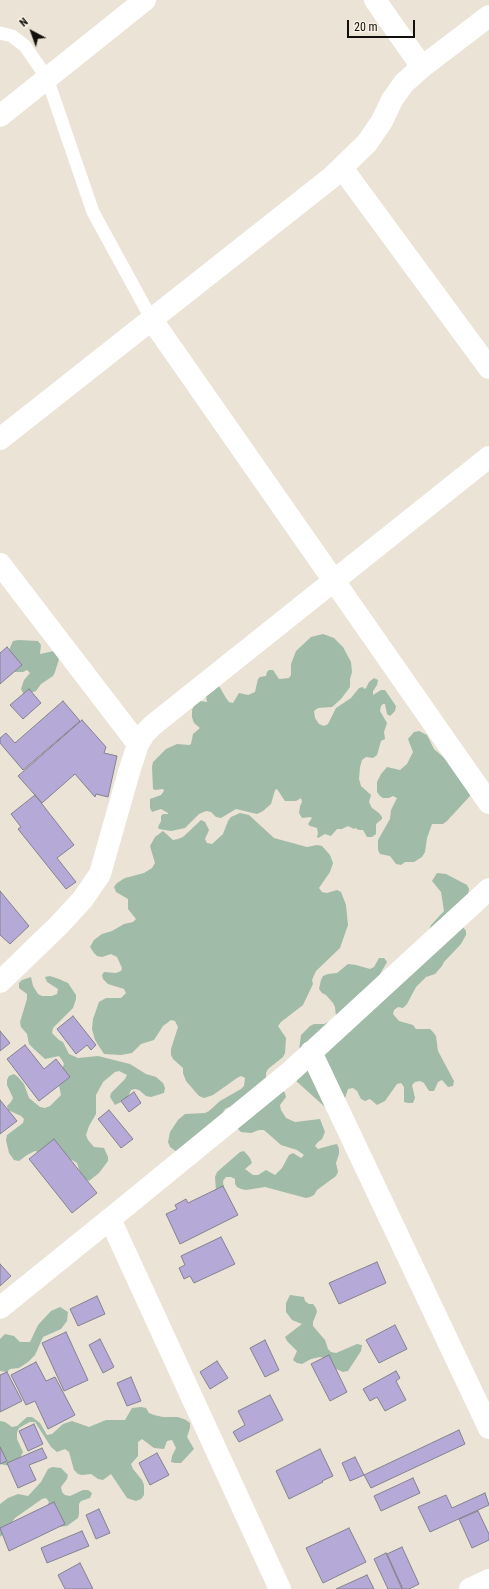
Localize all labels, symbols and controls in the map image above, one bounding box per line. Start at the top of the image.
north arrow [12,12,52,52]
scale bar [349,12,417,38]
text: N [17,15,31,30]
text: 20 m [354,20,378,34]

